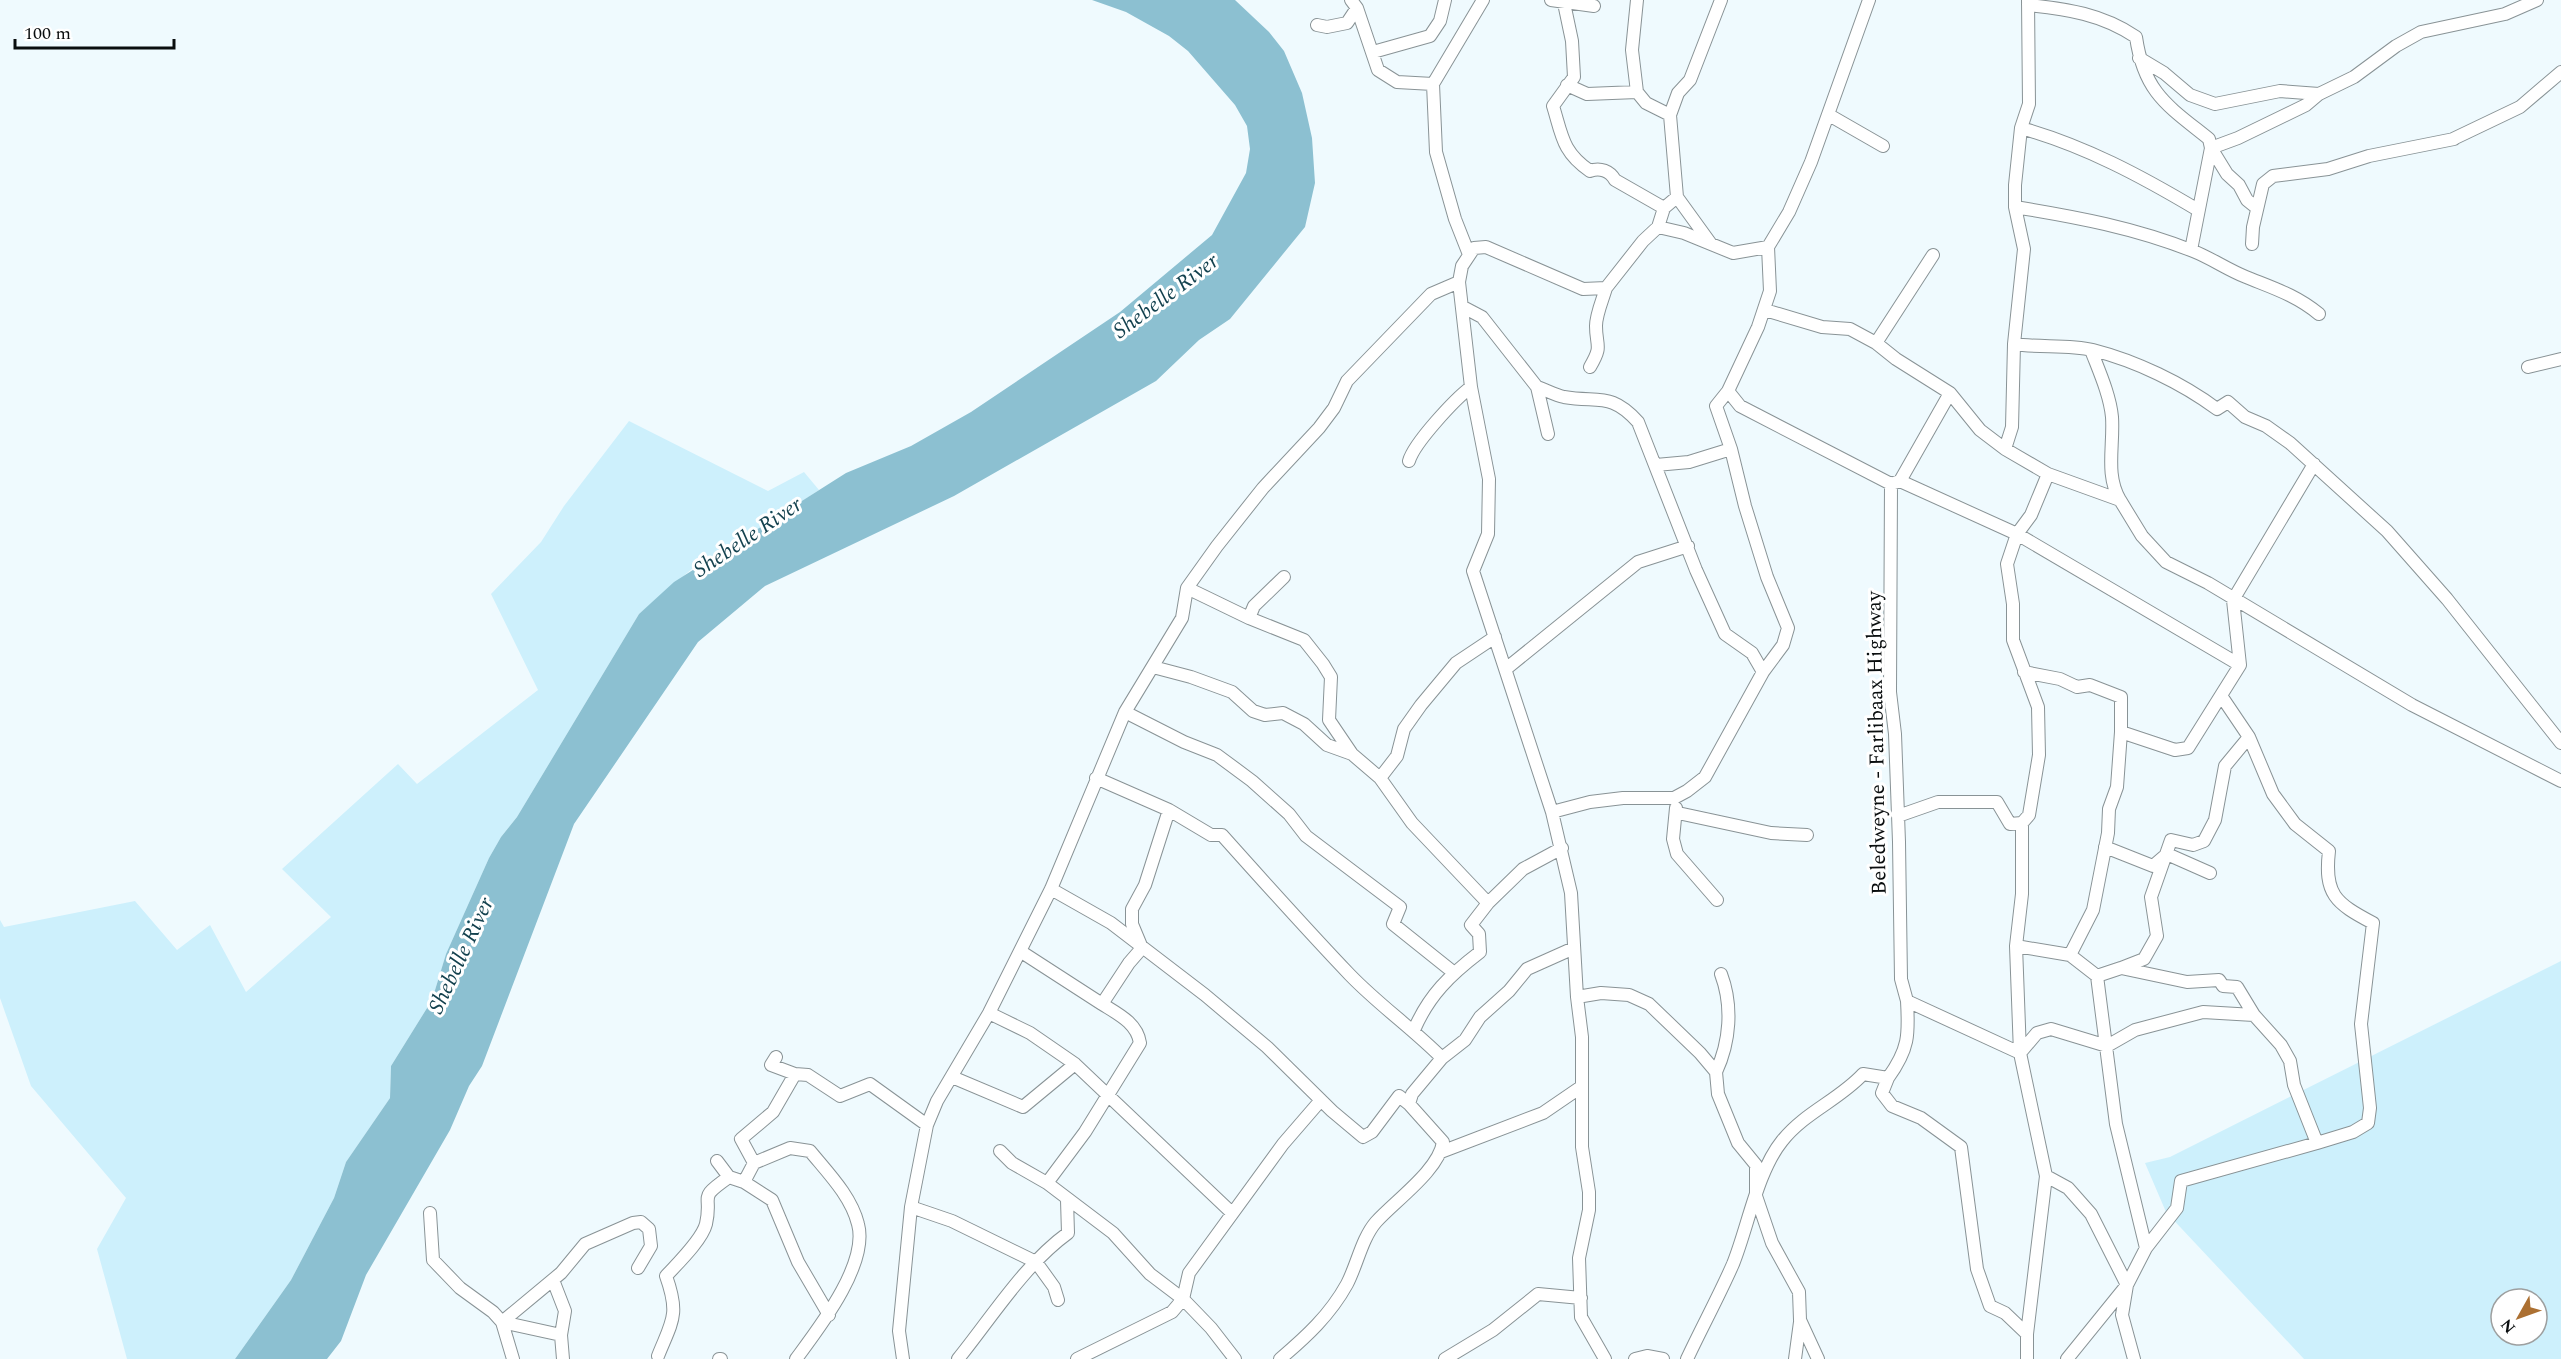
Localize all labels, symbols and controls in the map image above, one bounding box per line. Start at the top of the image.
scale bar [15,12,174,50]
text: 100 m [24,20,71,47]
water label: Shebelle River [1106,245,1226,347]
water label: Shebelle River [687,488,809,586]
street label: Beledweyne - Farlibaax Highway [1858,590,1896,895]
water label: Shebelle River [420,892,503,1019]
north arrow [2489,1287,2549,1347]
text: N [2495,1313,2522,1339]

